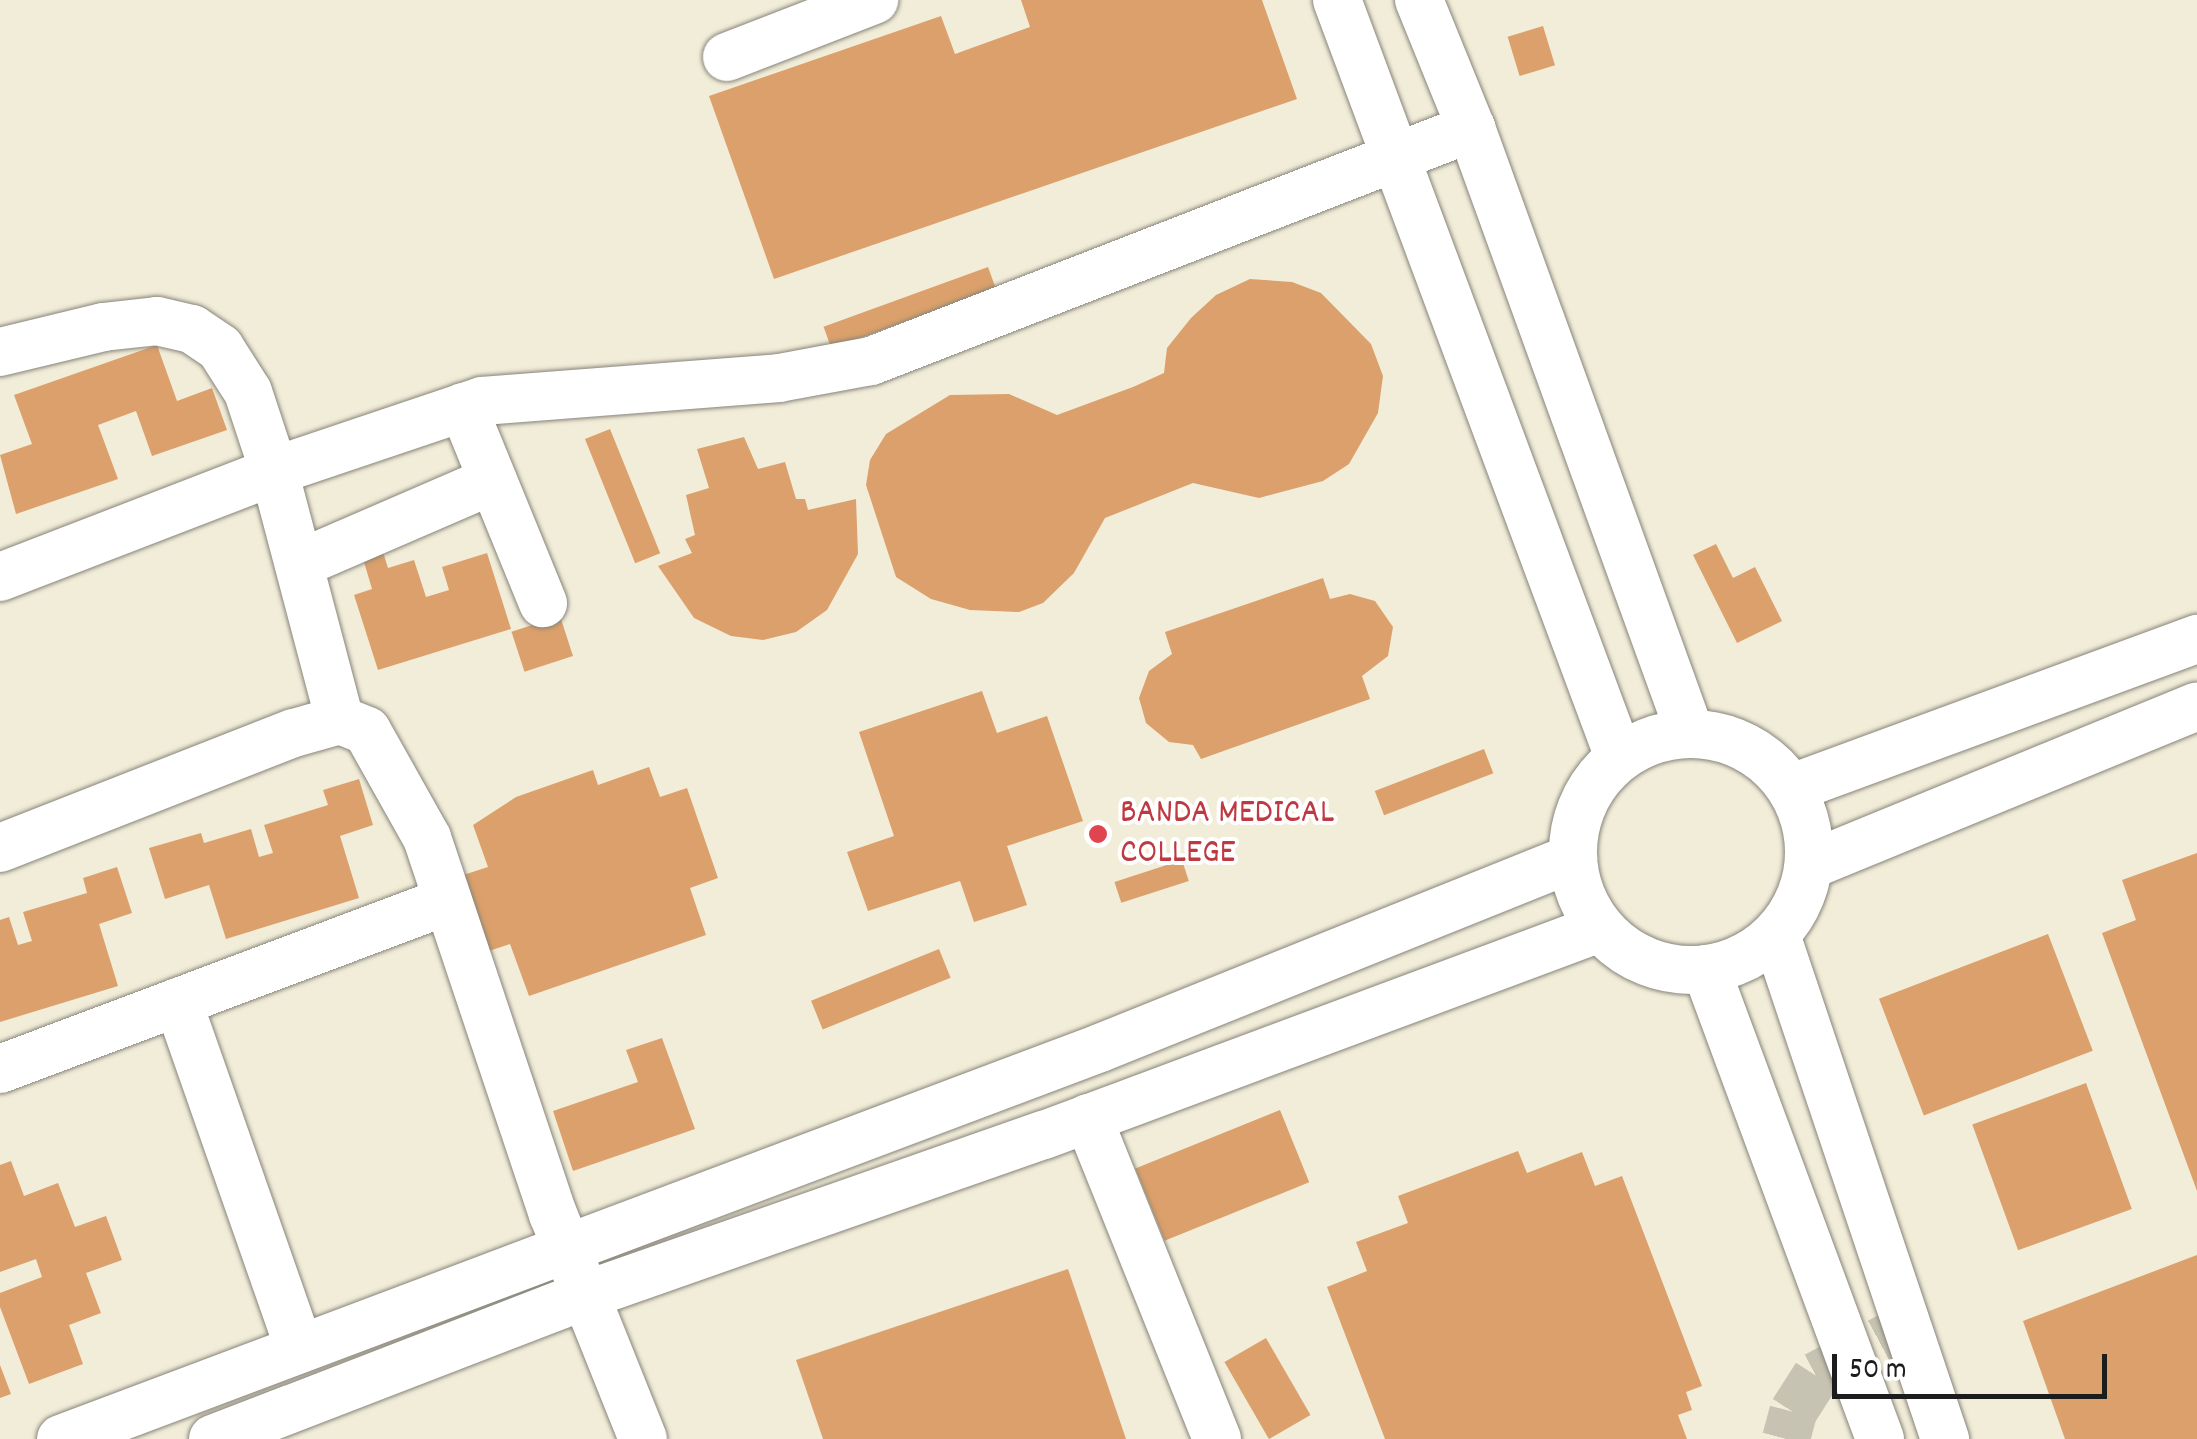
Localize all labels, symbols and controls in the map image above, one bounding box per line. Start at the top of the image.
place label: BANDA MEDICAL COLLEGE [1120,793,1334,875]
marker: BANDA MEDICAL COLLEGE [1085,821,1111,847]
scale bar [1837,1334,2112,1396]
text: 50 m [1849,1350,1907,1393]

